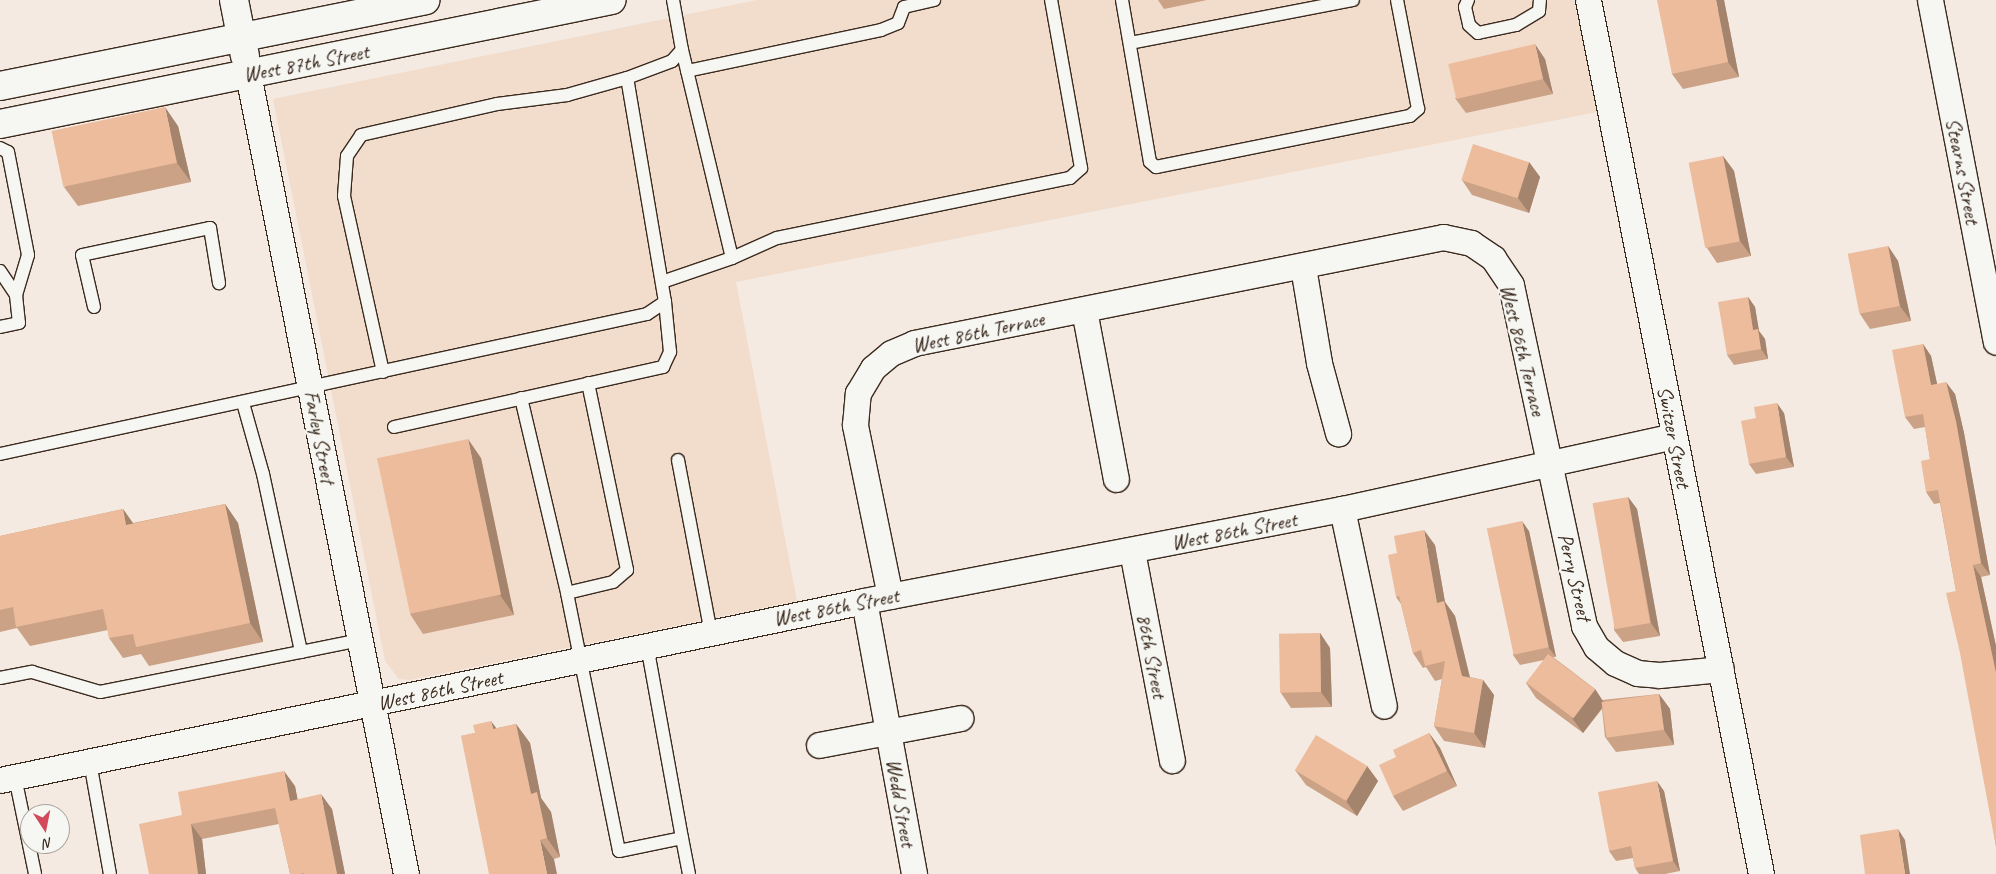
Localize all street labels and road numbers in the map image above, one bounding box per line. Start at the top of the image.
street label: West 87th Street [241,38,371,88]
street label: Stearns Street [1940,116,1986,226]
street label: West 86th Terrace [1494,282,1552,418]
street label: West 86th Terrace [910,306,1046,358]
street label: Switzer Street [1652,384,1696,490]
street label: Farley Street [299,388,341,486]
street label: West 86th Street [1169,506,1299,556]
street label: Perry Street [1553,531,1597,623]
street label: West 86th Street [771,582,901,632]
street label: 86th Street [1131,611,1173,701]
street label: West 86th Street [375,664,505,716]
street label: Wedd Street [881,757,921,849]

